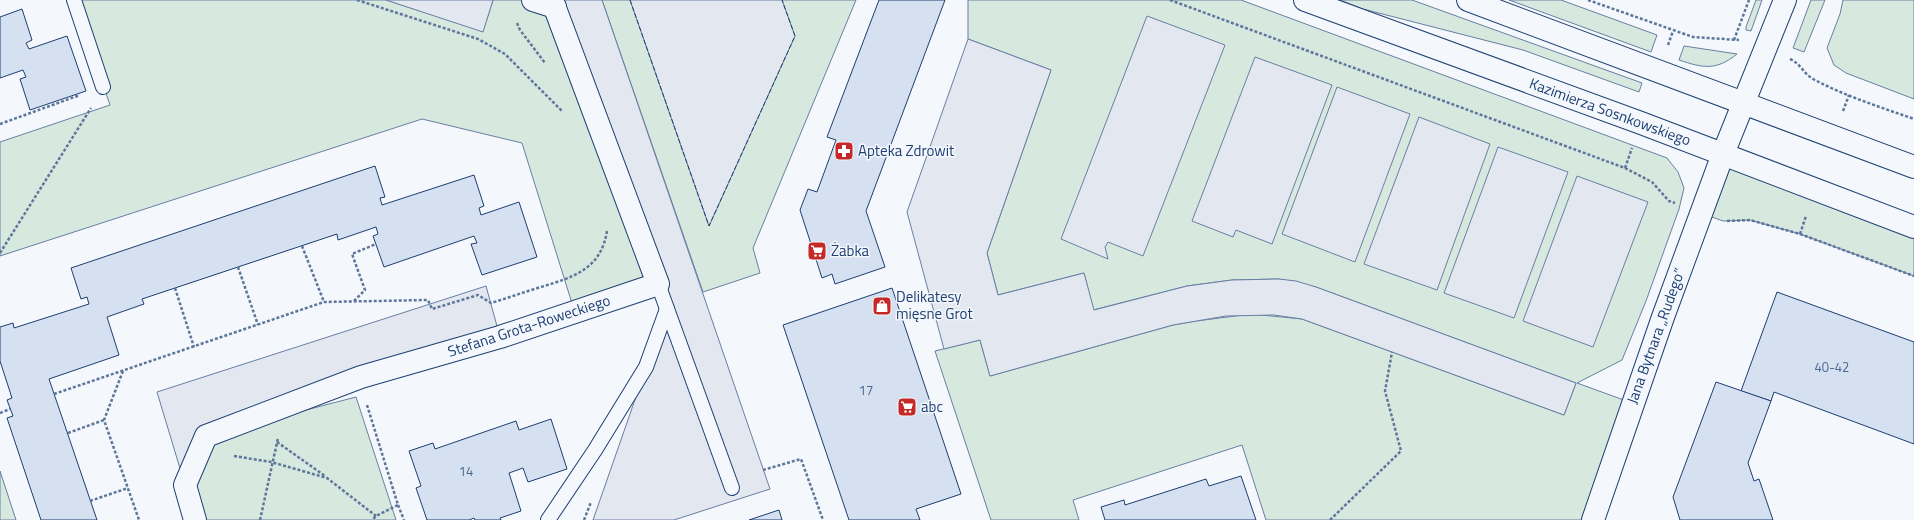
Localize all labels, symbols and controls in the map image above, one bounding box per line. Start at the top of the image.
street label: Kazimierza Sosnkowskiego [1526,72,1694,151]
place label: Apteka Zdrowit [858,139,955,162]
pharmacy icon: Apteka Zdrowit [833,140,855,162]
place label: Żabka [831,239,870,262]
supermarket icon: Żabka [806,240,828,262]
street label: Jana Bytnara „Rudego” [1620,264,1691,407]
place label: Delikatesy mięsne Grot [896,285,973,325]
street label: Stefana Grota-Roweckiego [445,288,613,363]
shop icon: Delikatesy mięsne Grot [871,295,893,317]
house number: 40-42 [1815,357,1849,377]
house number: 17 [859,380,873,400]
place label: abc [921,395,943,418]
supermarket icon: abc [896,396,918,418]
house number: 14 [459,461,473,481]

